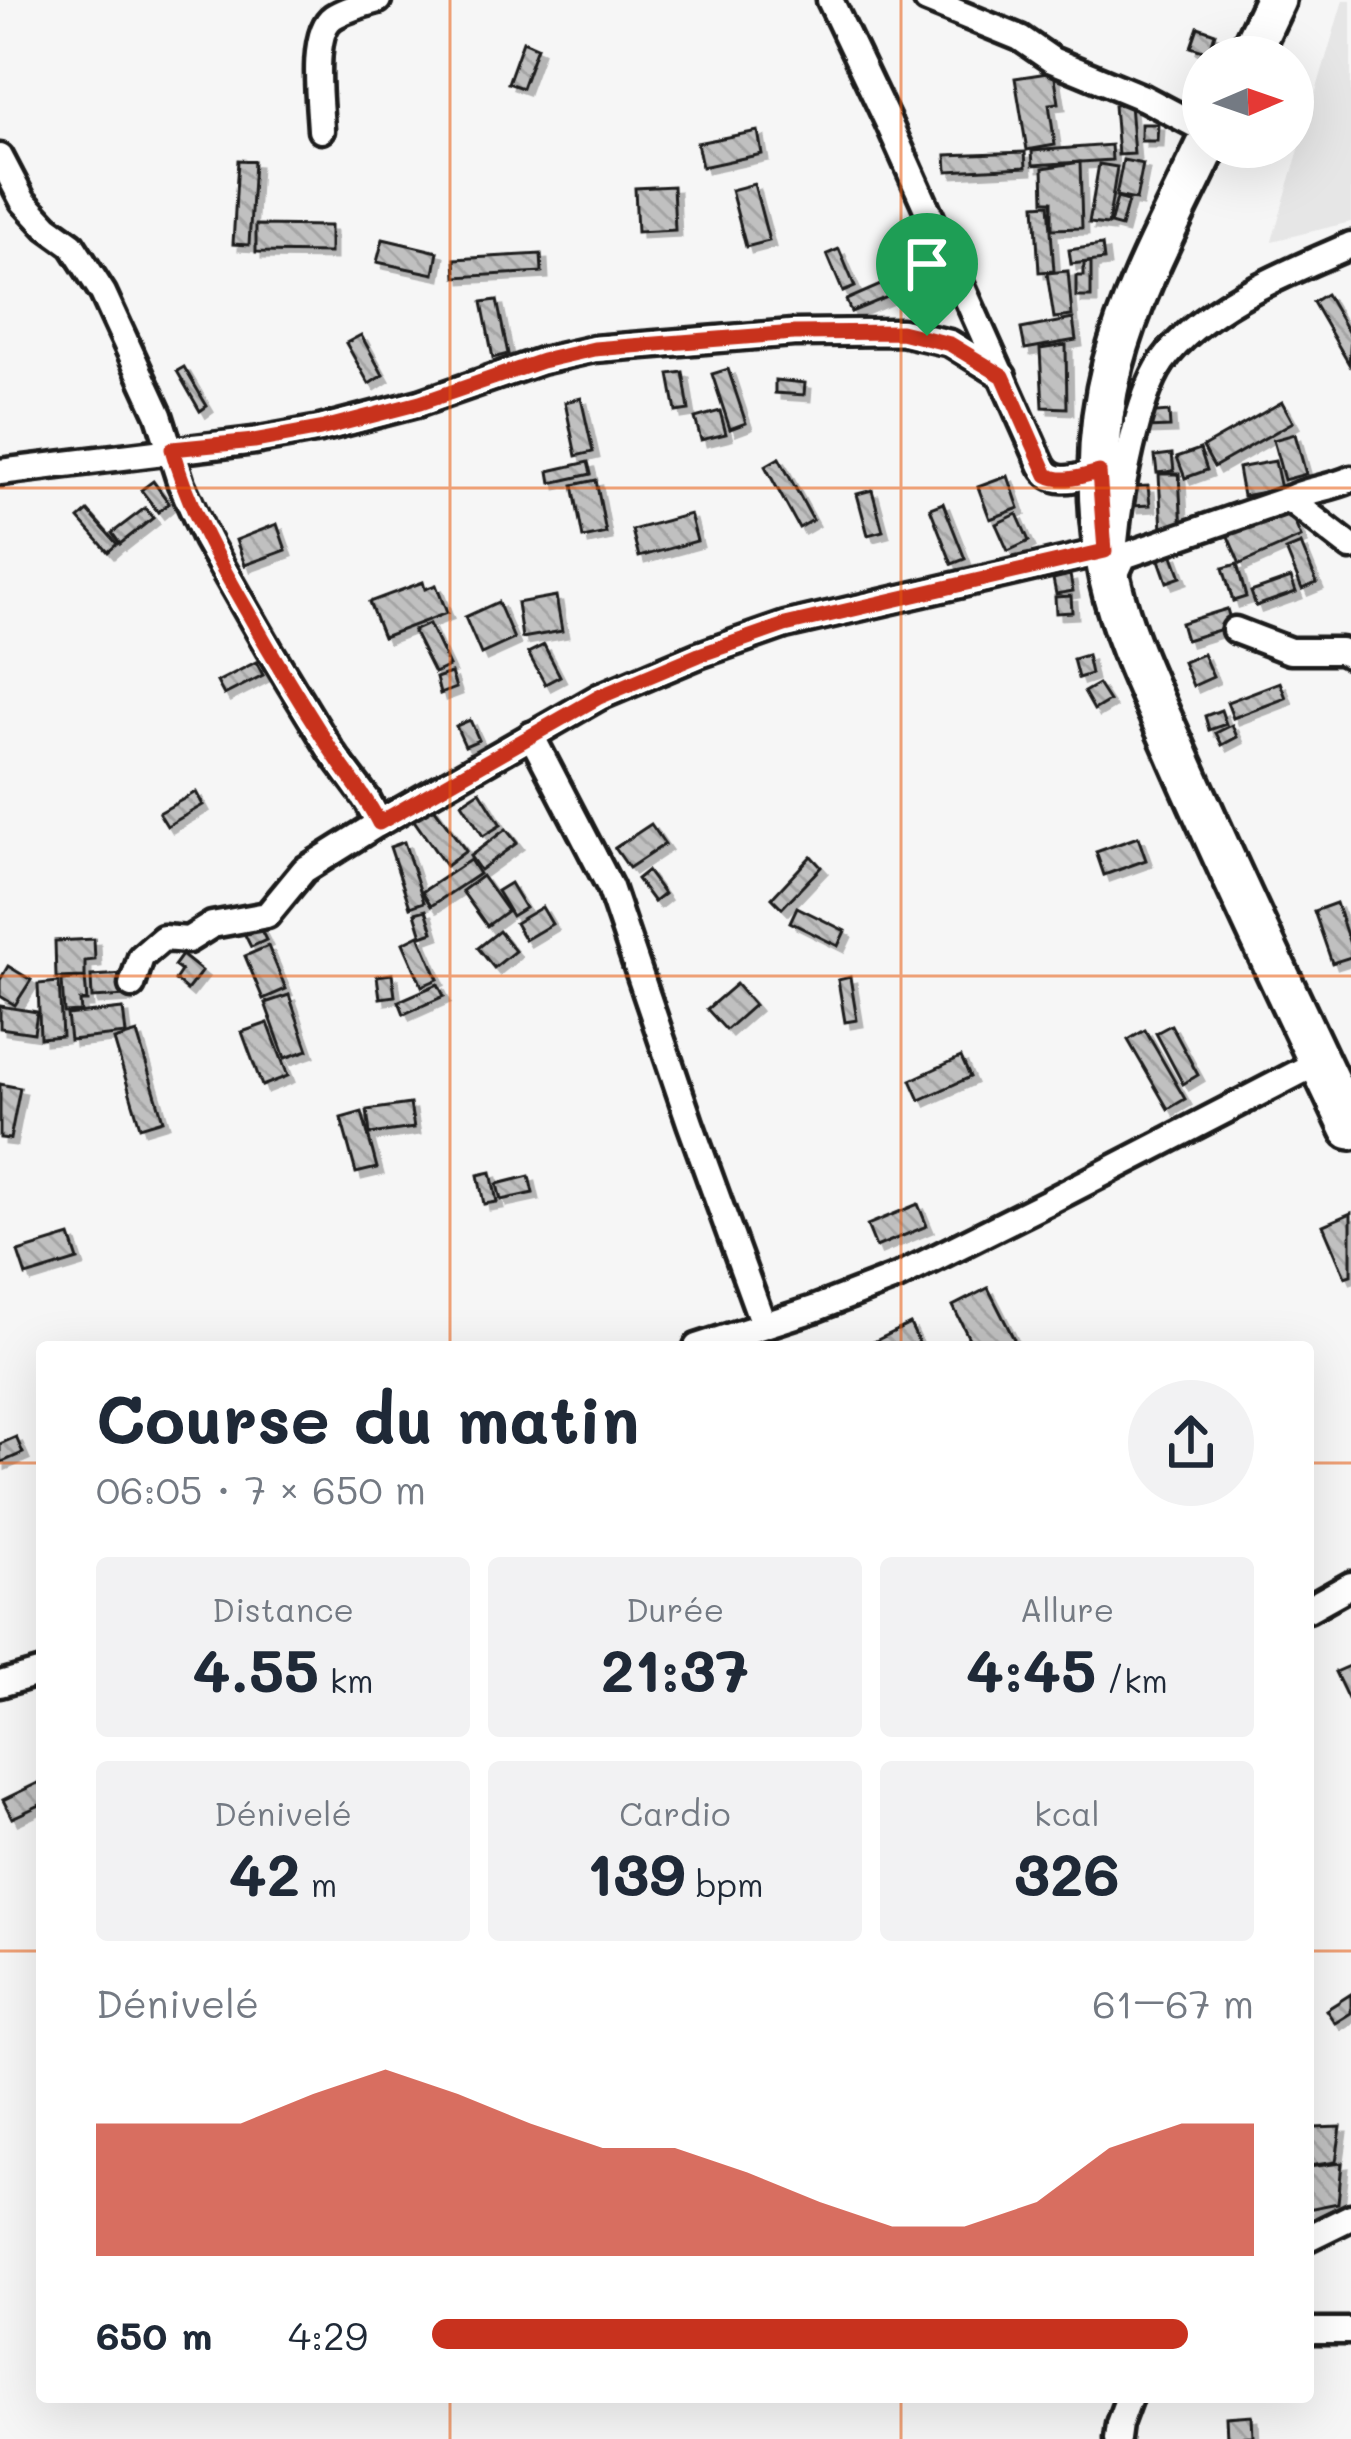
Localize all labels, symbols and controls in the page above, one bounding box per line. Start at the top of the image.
north arrow [1182,36,1314,168]
map controls [1182,36,1314,168]
pin [876,213,978,336]
icon: arrive [894,231,960,297]
text: Course du matin [96,1375,639,1461]
button: share [1128,1380,1254,1506]
text: 06:05 · 7 × 650 m [96,1463,426,1514]
text: Distance [212,1587,354,1630]
text: Durée [626,1587,724,1630]
text: Allure [1020,1587,1114,1630]
text: 4.55 [193,1630,319,1708]
text: 21:37 [601,1630,749,1708]
text: 4:45 [966,1630,1096,1708]
text: km [319,1658,374,1701]
text: /km [1096,1658,1168,1701]
text: Dénivelé [214,1791,352,1834]
text: Cardio [619,1791,731,1834]
text: kcal [1034,1791,1100,1834]
text: 42 [229,1834,300,1912]
text: 139 [587,1834,685,1912]
text: 326 [1014,1834,1120,1912]
text: m [300,1862,337,1905]
text: bpm [685,1862,763,1905]
text: Dénivelé [96,1977,259,2028]
text: 61–67 m [1092,1977,1254,2028]
text: 650 m [96,2309,212,2360]
text: 4:29 [288,2309,368,2360]

